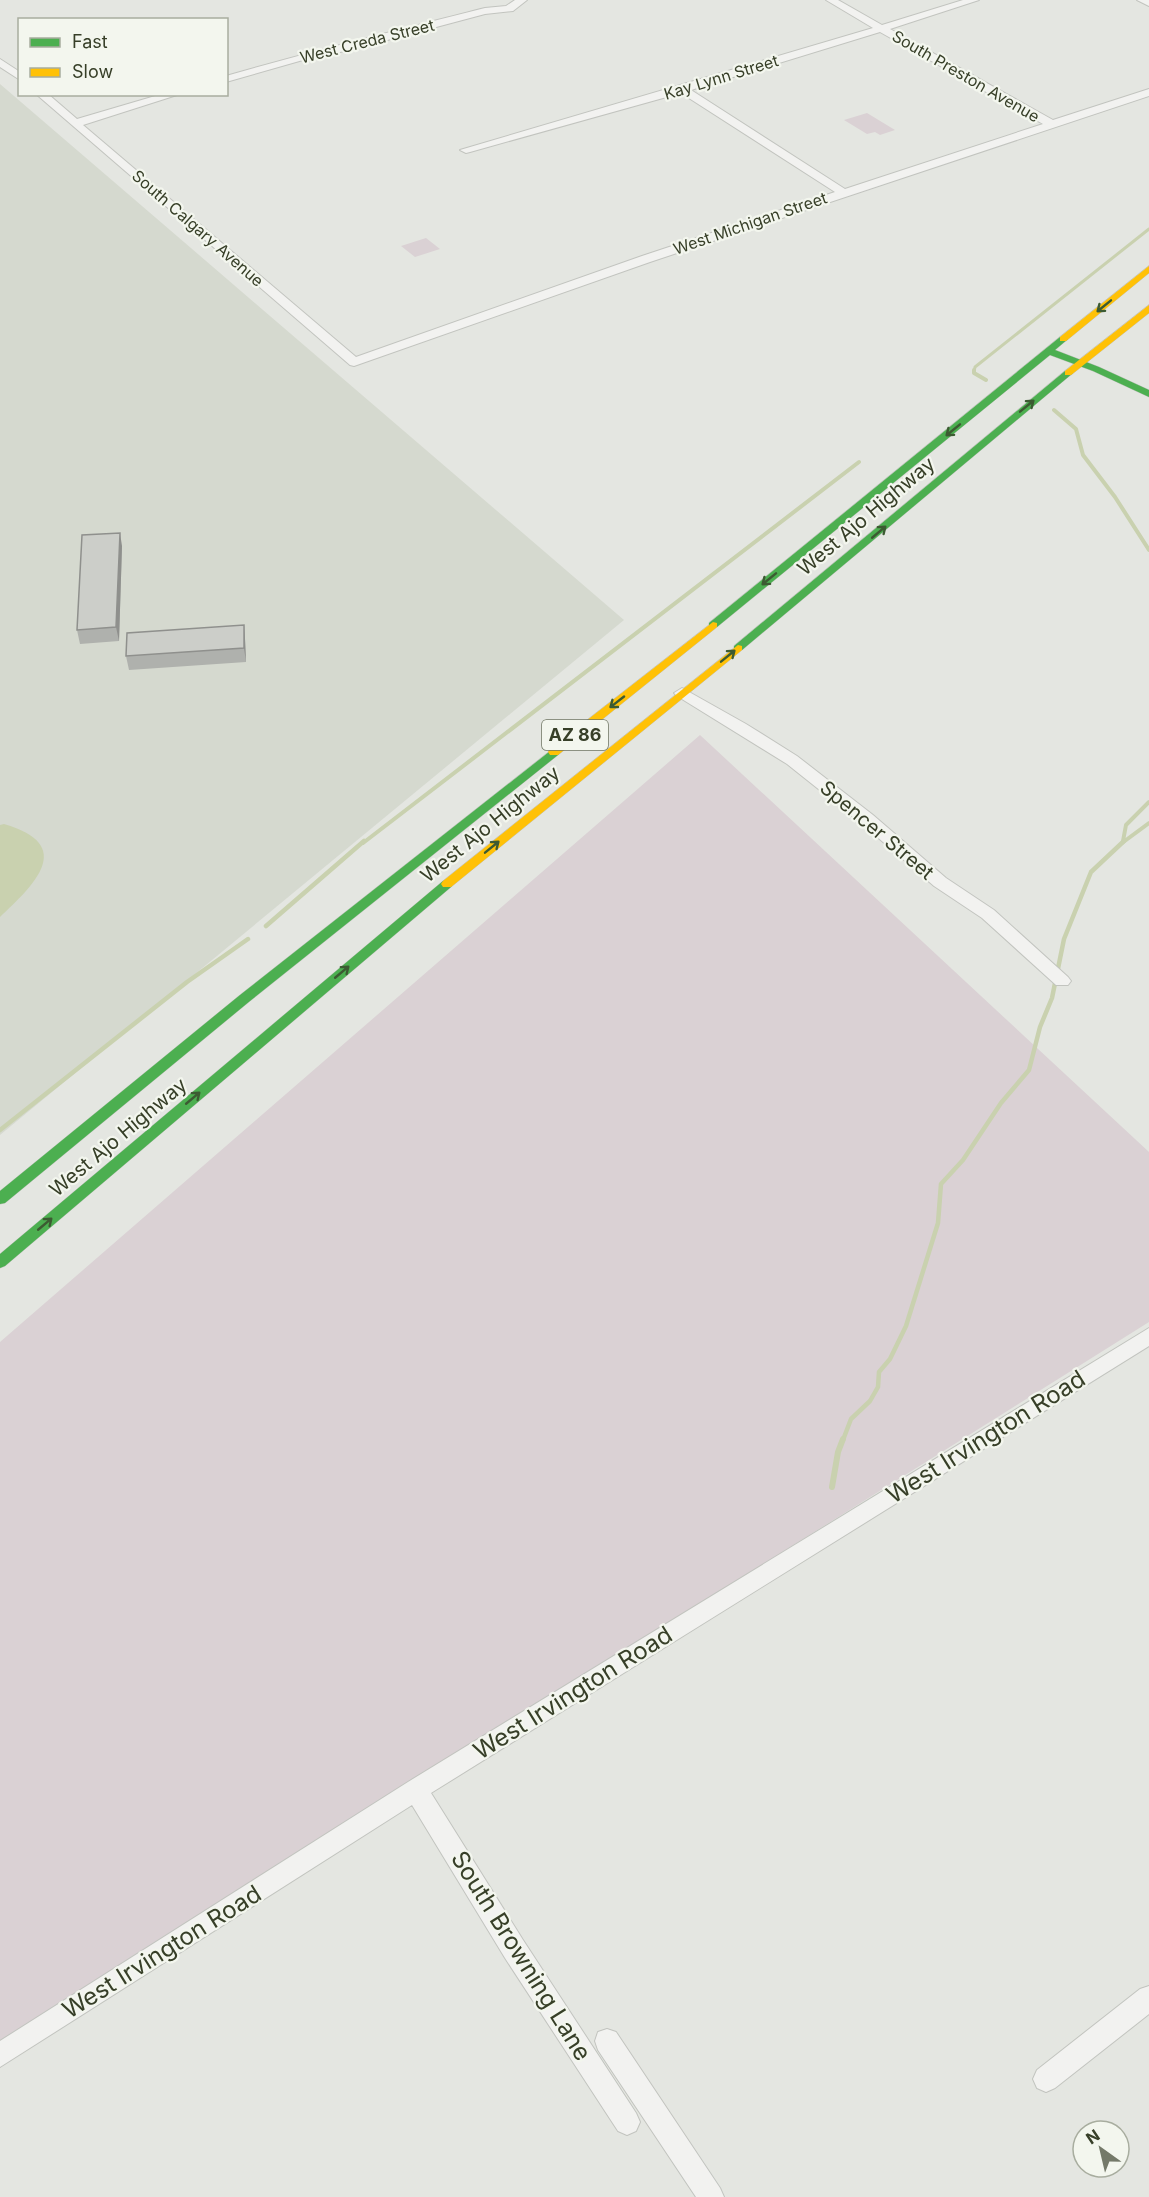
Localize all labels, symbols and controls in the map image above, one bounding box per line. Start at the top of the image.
street label: West Creda Street [298,15,436,67]
legend [18,18,228,96]
street label: South Preston Avenue [889,26,1043,126]
text: Fast [72,31,108,52]
street label: Kay Lynn Street [661,50,781,104]
text: Slow [72,61,113,82]
street label: South Calgary Avenue [128,165,268,291]
street label: West Michigan Street [671,187,829,259]
one-way arrow [1096,300,1112,313]
one-way arrow [1019,400,1035,413]
one-way arrow [945,423,961,436]
street label: West Ajo Highway [793,452,939,580]
one-way arrow [870,526,886,539]
one-way arrow [762,572,777,586]
one-way arrow [720,649,735,663]
one-way arrow [610,695,626,708]
road number: AZ 86 [542,720,608,750]
street label: West Ajo Highway [416,761,564,887]
street label: Spencer Street [815,775,939,885]
one-way arrow [483,840,499,853]
one-way arrow [334,965,349,979]
street label: West Ajo Highway [45,1073,191,1201]
one-way arrow [185,1092,201,1105]
one-way arrow [37,1217,52,1231]
street label: West Irvington Road [881,1364,1090,1509]
street label: West Irvington Road [468,1620,677,1765]
street label: South Browning Lane [445,1846,598,2066]
street label: West Irvington Road [57,1879,266,2024]
north arrow [1071,2119,1131,2179]
text: N [1082,2125,1103,2148]

